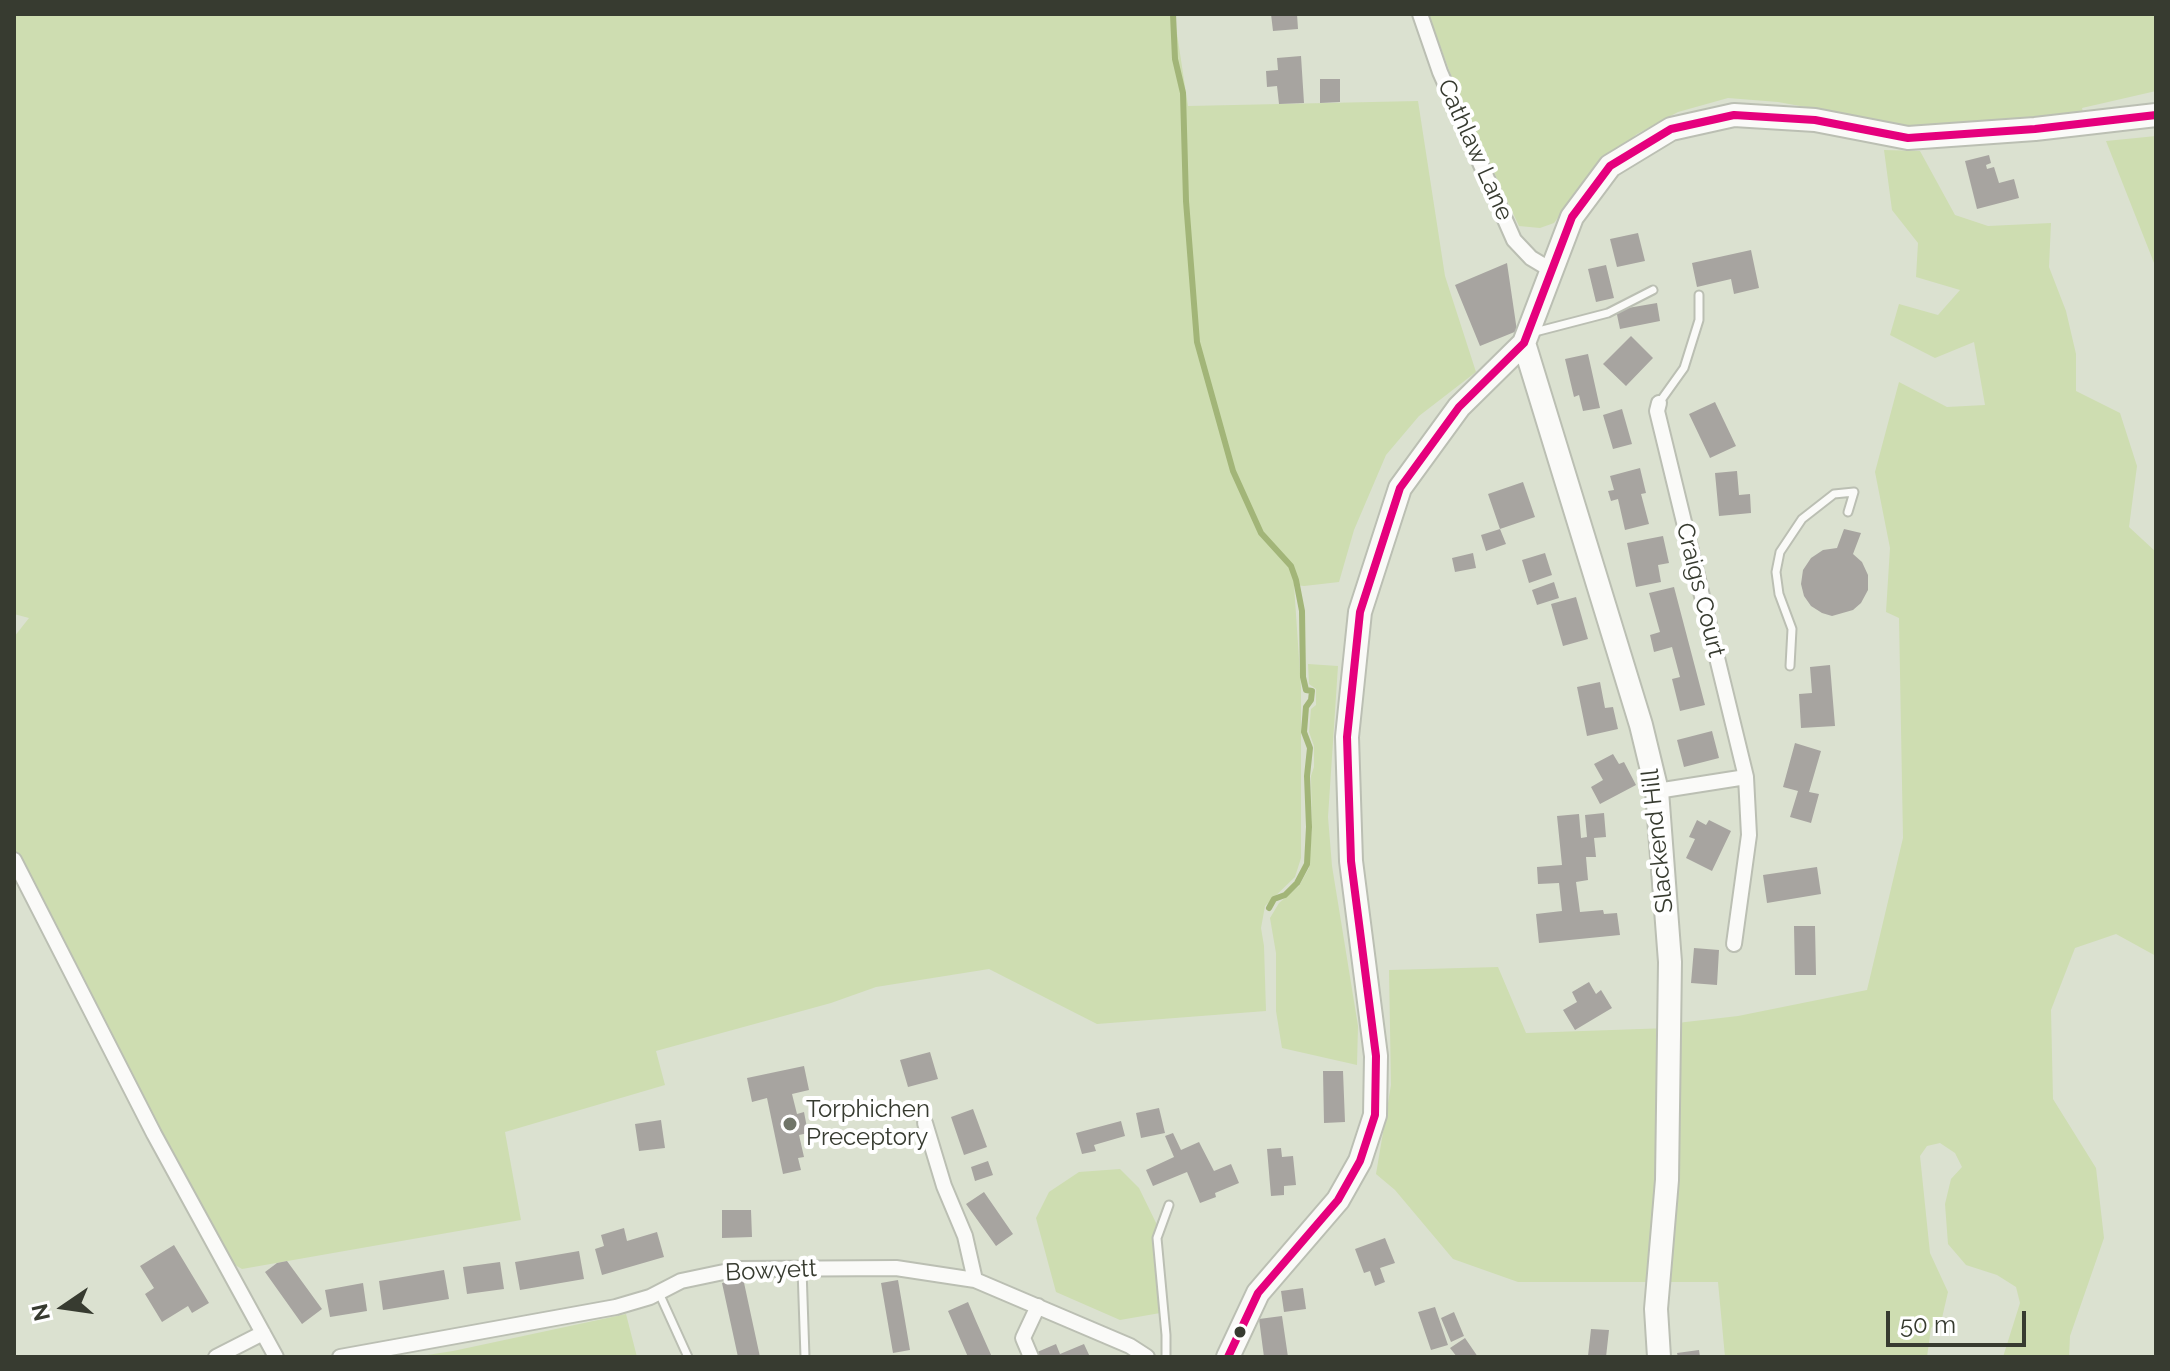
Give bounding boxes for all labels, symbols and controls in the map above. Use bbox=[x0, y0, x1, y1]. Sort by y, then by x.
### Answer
street label: Cathlaw Lane bbox=[1431, 75, 1519, 225]
street label: Craigs Court bbox=[1669, 520, 1731, 660]
street label: Slackend Hill bbox=[1636, 768, 1680, 914]
place label: Torphichen Preceptory bbox=[806, 1096, 930, 1152]
marker: Torphichen Preceptory bbox=[781, 1115, 799, 1133]
street label: Bowyett bbox=[724, 1254, 818, 1288]
north arrow bbox=[24, 1267, 104, 1347]
scale bar bbox=[1890, 1295, 2030, 1345]
text: N bbox=[26, 1301, 55, 1324]
text: 50 m bbox=[1900, 1310, 1956, 1339]
unlabelled marker bbox=[1232, 1324, 1248, 1340]

